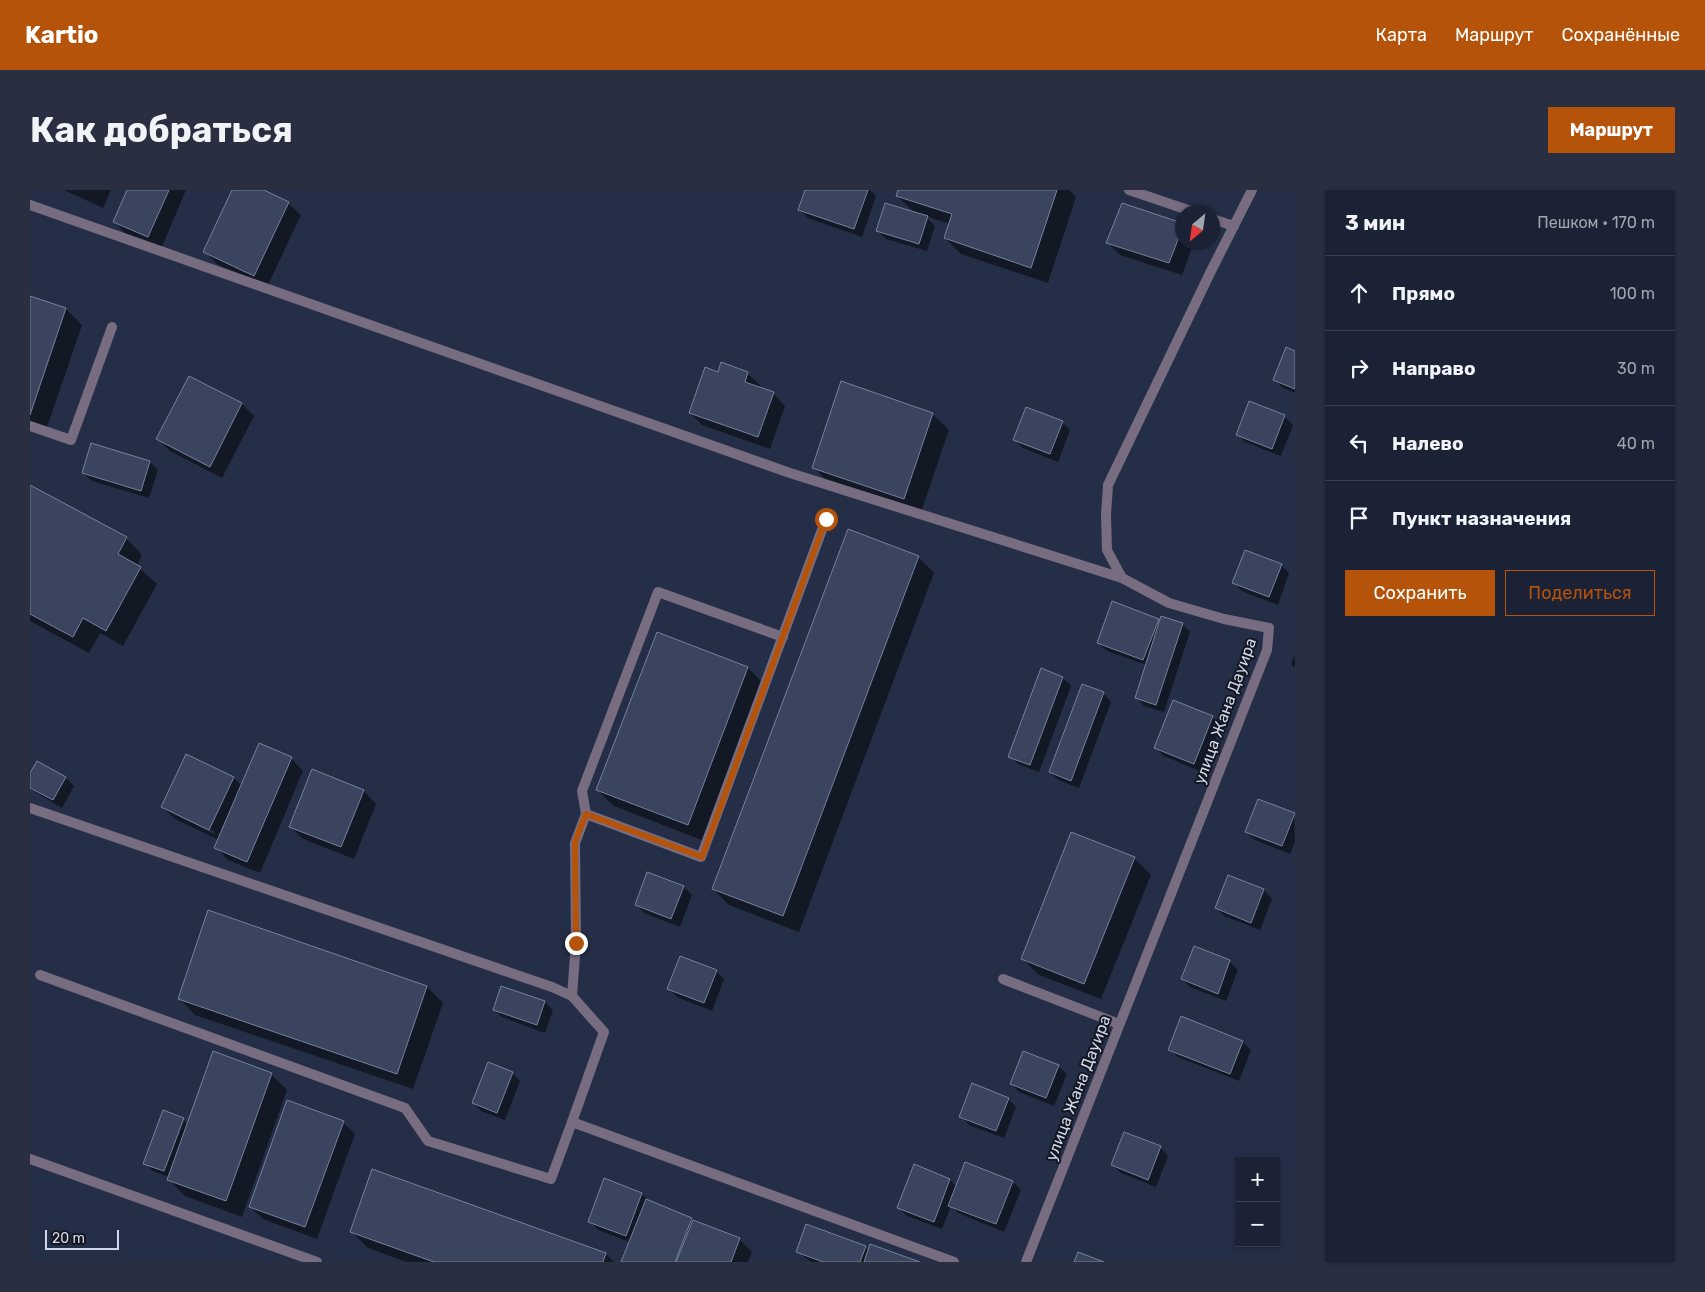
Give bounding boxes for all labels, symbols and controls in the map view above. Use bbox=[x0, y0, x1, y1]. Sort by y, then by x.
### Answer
text: Kartio bbox=[25, 21, 99, 49]
text: Карта bbox=[1376, 24, 1427, 46]
text: Маршрут bbox=[1455, 24, 1534, 46]
text: Сохранённые bbox=[1562, 24, 1680, 46]
button: Маршрут bbox=[1548, 107, 1675, 153]
text: Как добраться bbox=[30, 109, 293, 151]
north arrow bbox=[1175, 205, 1220, 250]
text: 3 мин bbox=[1345, 210, 1405, 235]
text: Пешком · 170 m bbox=[1537, 213, 1655, 232]
icon: ahead bbox=[1345, 279, 1373, 307]
text: Прямо bbox=[1392, 282, 1455, 305]
text: 100 m bbox=[1610, 284, 1655, 303]
icon: right bbox=[1345, 354, 1373, 382]
text: Направо bbox=[1392, 357, 1476, 380]
text: 30 m bbox=[1617, 359, 1655, 378]
icon: left bbox=[1345, 429, 1373, 457]
text: Налево bbox=[1392, 432, 1464, 455]
text: 40 m bbox=[1617, 434, 1655, 453]
icon: arrive bbox=[1345, 504, 1373, 532]
text: Пункт назначения bbox=[1392, 507, 1571, 530]
route start bbox=[815, 508, 838, 531]
button: Сохранить bbox=[1345, 570, 1495, 616]
button: Поделиться bbox=[1505, 570, 1655, 616]
street label: улица Жана Дауира bbox=[1190, 635, 1260, 787]
route end bbox=[565, 932, 588, 955]
street label: улица Жана Дауира bbox=[1042, 1013, 1114, 1163]
map controls bbox=[1235, 1157, 1280, 1247]
button: + bbox=[1235, 1157, 1280, 1202]
button: − bbox=[1235, 1202, 1280, 1247]
scale bar bbox=[45, 1227, 119, 1250]
text: 20 m bbox=[52, 1230, 85, 1247]

